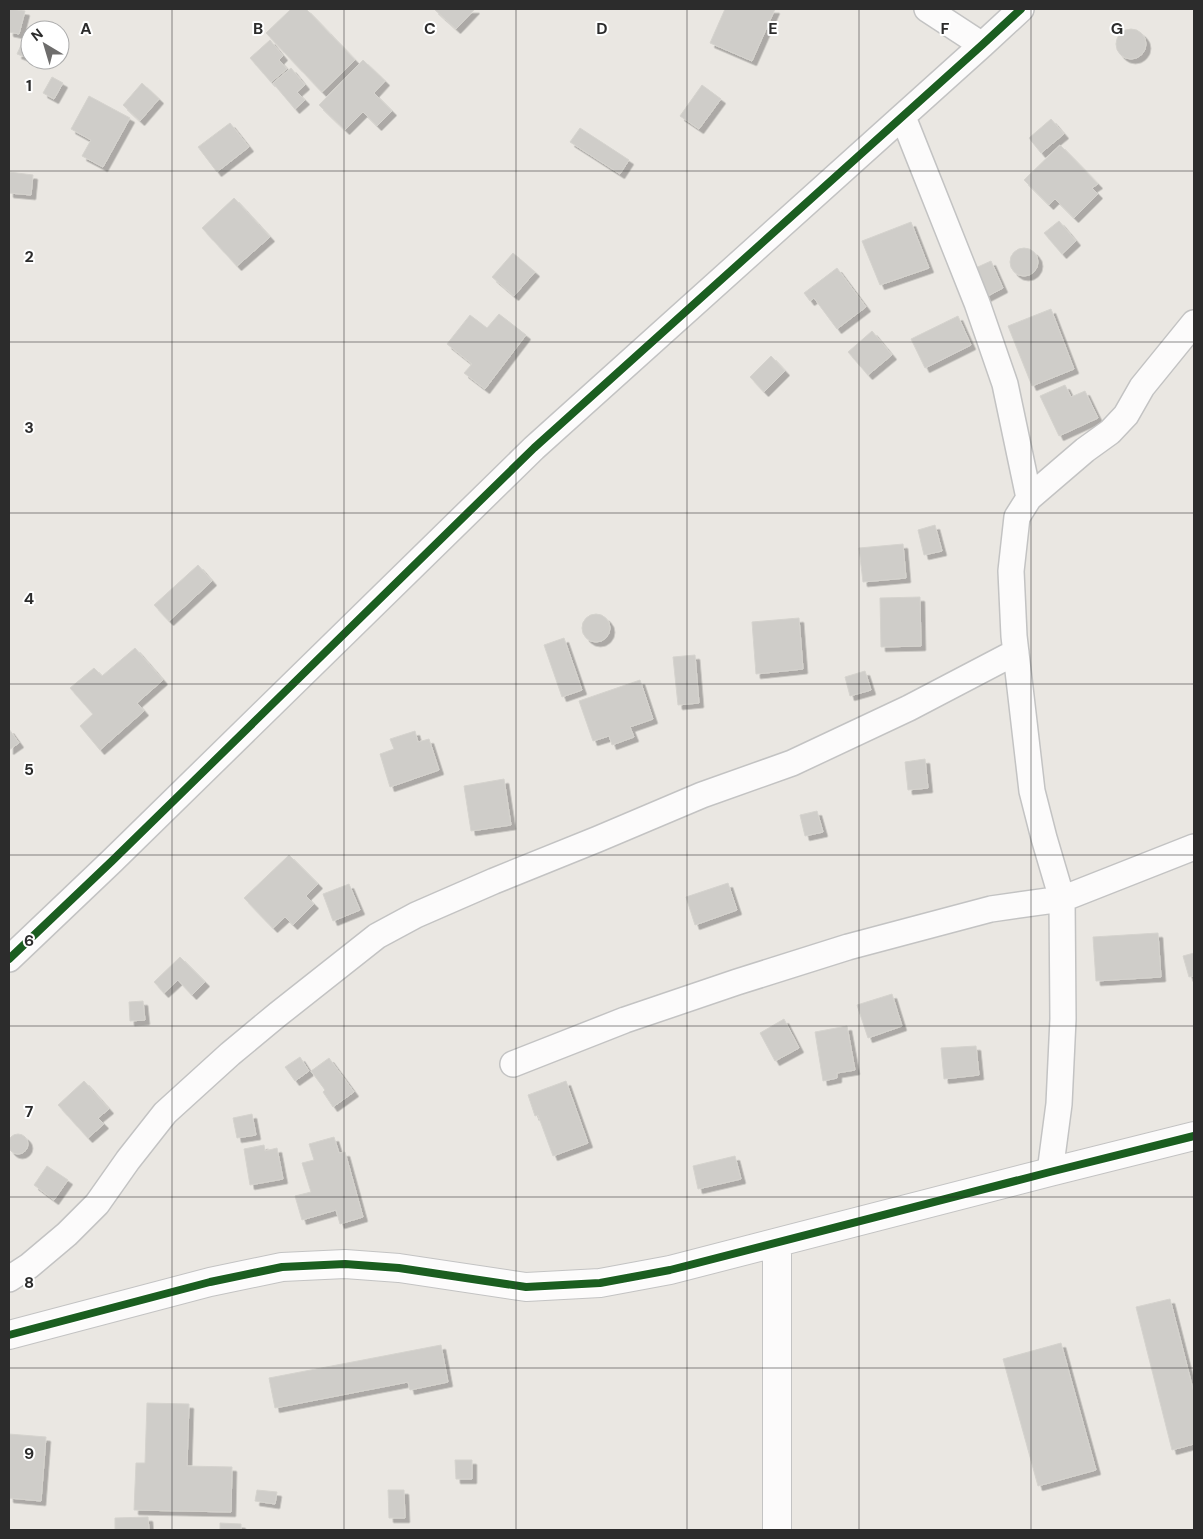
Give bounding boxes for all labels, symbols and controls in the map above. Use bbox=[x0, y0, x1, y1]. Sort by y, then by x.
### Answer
text: A bbox=[80, 18, 92, 39]
text: B bbox=[253, 18, 263, 39]
text: C bbox=[424, 18, 436, 39]
text: D bbox=[596, 18, 608, 39]
text: E bbox=[768, 18, 778, 39]
text: F bbox=[941, 18, 950, 39]
text: G bbox=[1111, 18, 1123, 39]
north arrow bbox=[20, 20, 70, 70]
text: N bbox=[27, 25, 47, 45]
text: 1 bbox=[26, 75, 32, 96]
text: 2 bbox=[24, 246, 34, 267]
text: 3 bbox=[24, 417, 34, 438]
text: 4 bbox=[24, 588, 34, 609]
text: 5 bbox=[24, 759, 34, 780]
text: 6 bbox=[24, 930, 34, 951]
text: 7 bbox=[25, 1101, 34, 1122]
text: 8 bbox=[24, 1272, 34, 1293]
text: 9 bbox=[24, 1443, 34, 1464]

